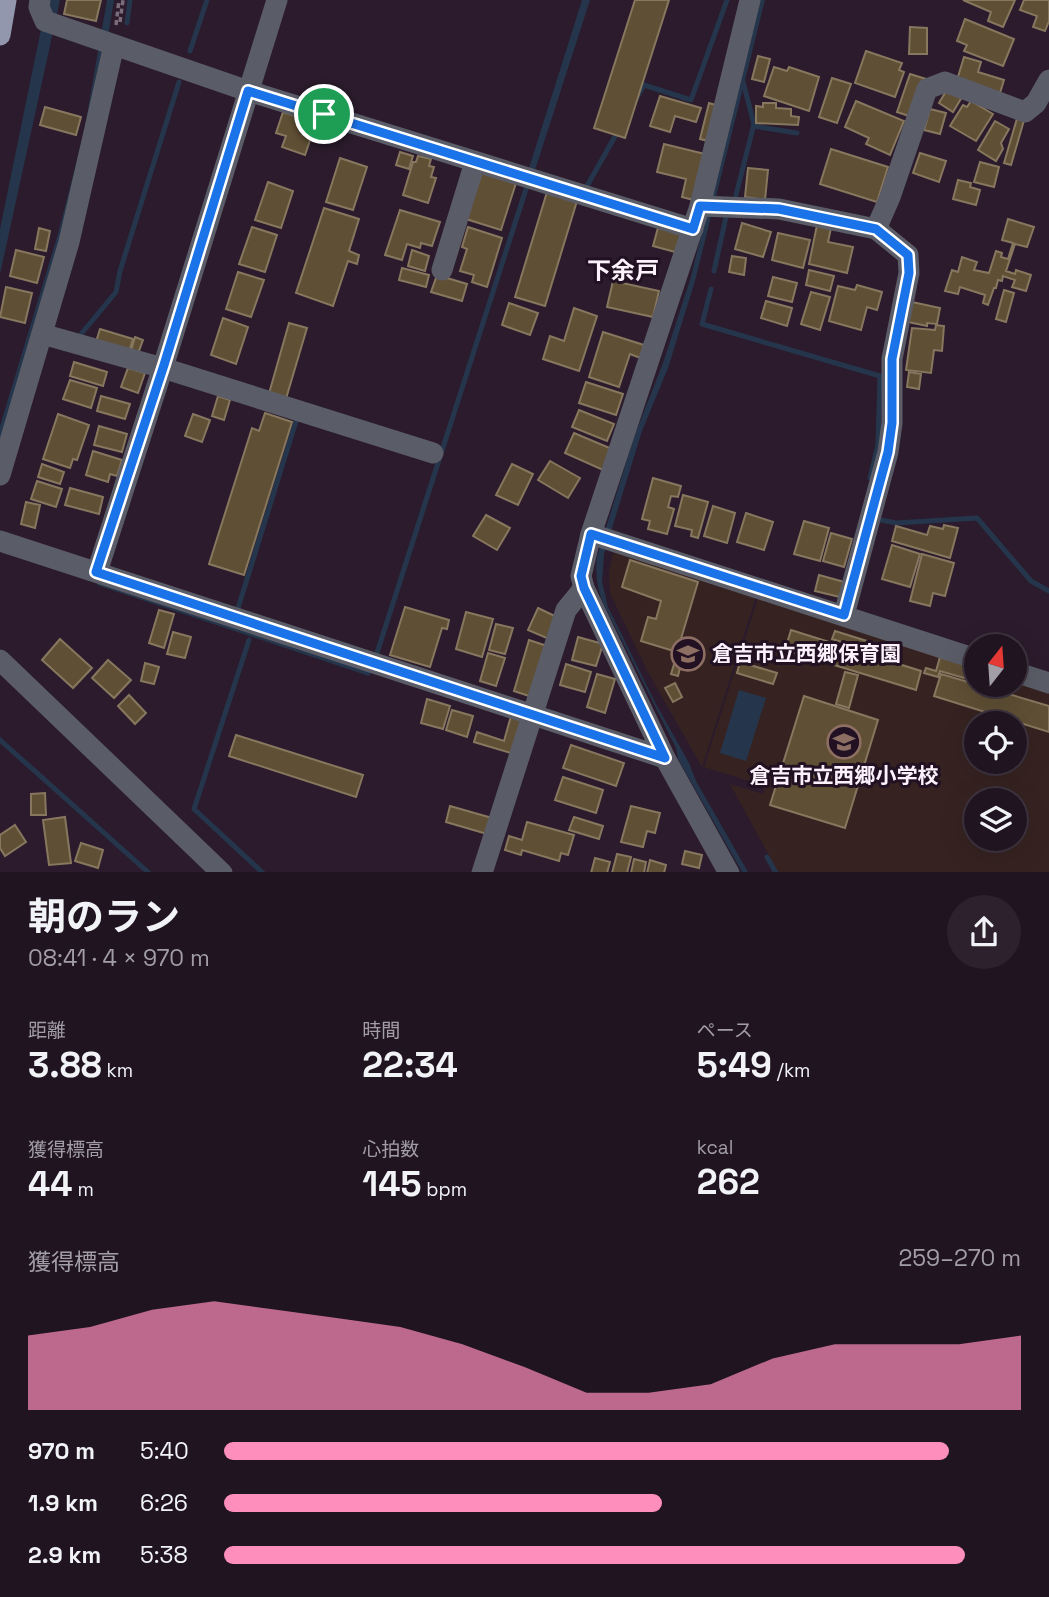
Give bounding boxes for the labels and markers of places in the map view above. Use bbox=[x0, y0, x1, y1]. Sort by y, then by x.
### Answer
pin bbox=[294, 84, 354, 144]
school or university icon: 倉吉市立西郷保育園 bbox=[669, 635, 707, 673]
place label: 倉吉市立西郷保育園 bbox=[712, 640, 901, 667]
school or university icon: 倉吉市立西郷小学校 bbox=[825, 723, 863, 761]
place label: 倉吉市立西郷小学校 bbox=[750, 762, 939, 789]

